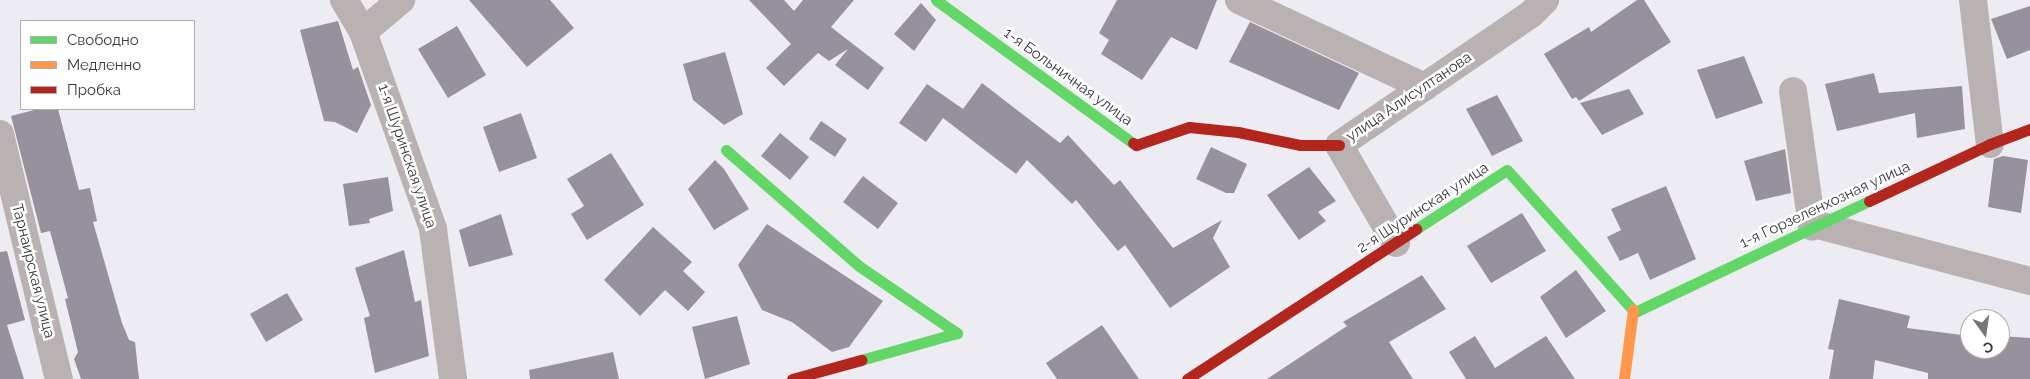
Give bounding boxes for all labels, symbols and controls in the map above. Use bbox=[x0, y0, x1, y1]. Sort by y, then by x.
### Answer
legend bbox=[20, 20, 195, 110]
street label: 1-я Больничная улица bbox=[1000, 24, 1136, 130]
text: Свободно bbox=[67, 31, 139, 49]
street label: улица Алисултанова bbox=[1343, 48, 1475, 146]
text: Медленно bbox=[67, 56, 141, 74]
text: Пробка bbox=[67, 81, 121, 99]
street label: 1-я Шуринская улица bbox=[374, 81, 440, 231]
street label: 1-я Горзеленхозная улица bbox=[1737, 157, 1913, 253]
street label: 2-я Шуринская улица bbox=[1354, 159, 1492, 257]
street label: Тарнаирская улица bbox=[8, 202, 58, 340]
north arrow bbox=[1960, 309, 2010, 359]
text: С bbox=[1982, 339, 1995, 357]

